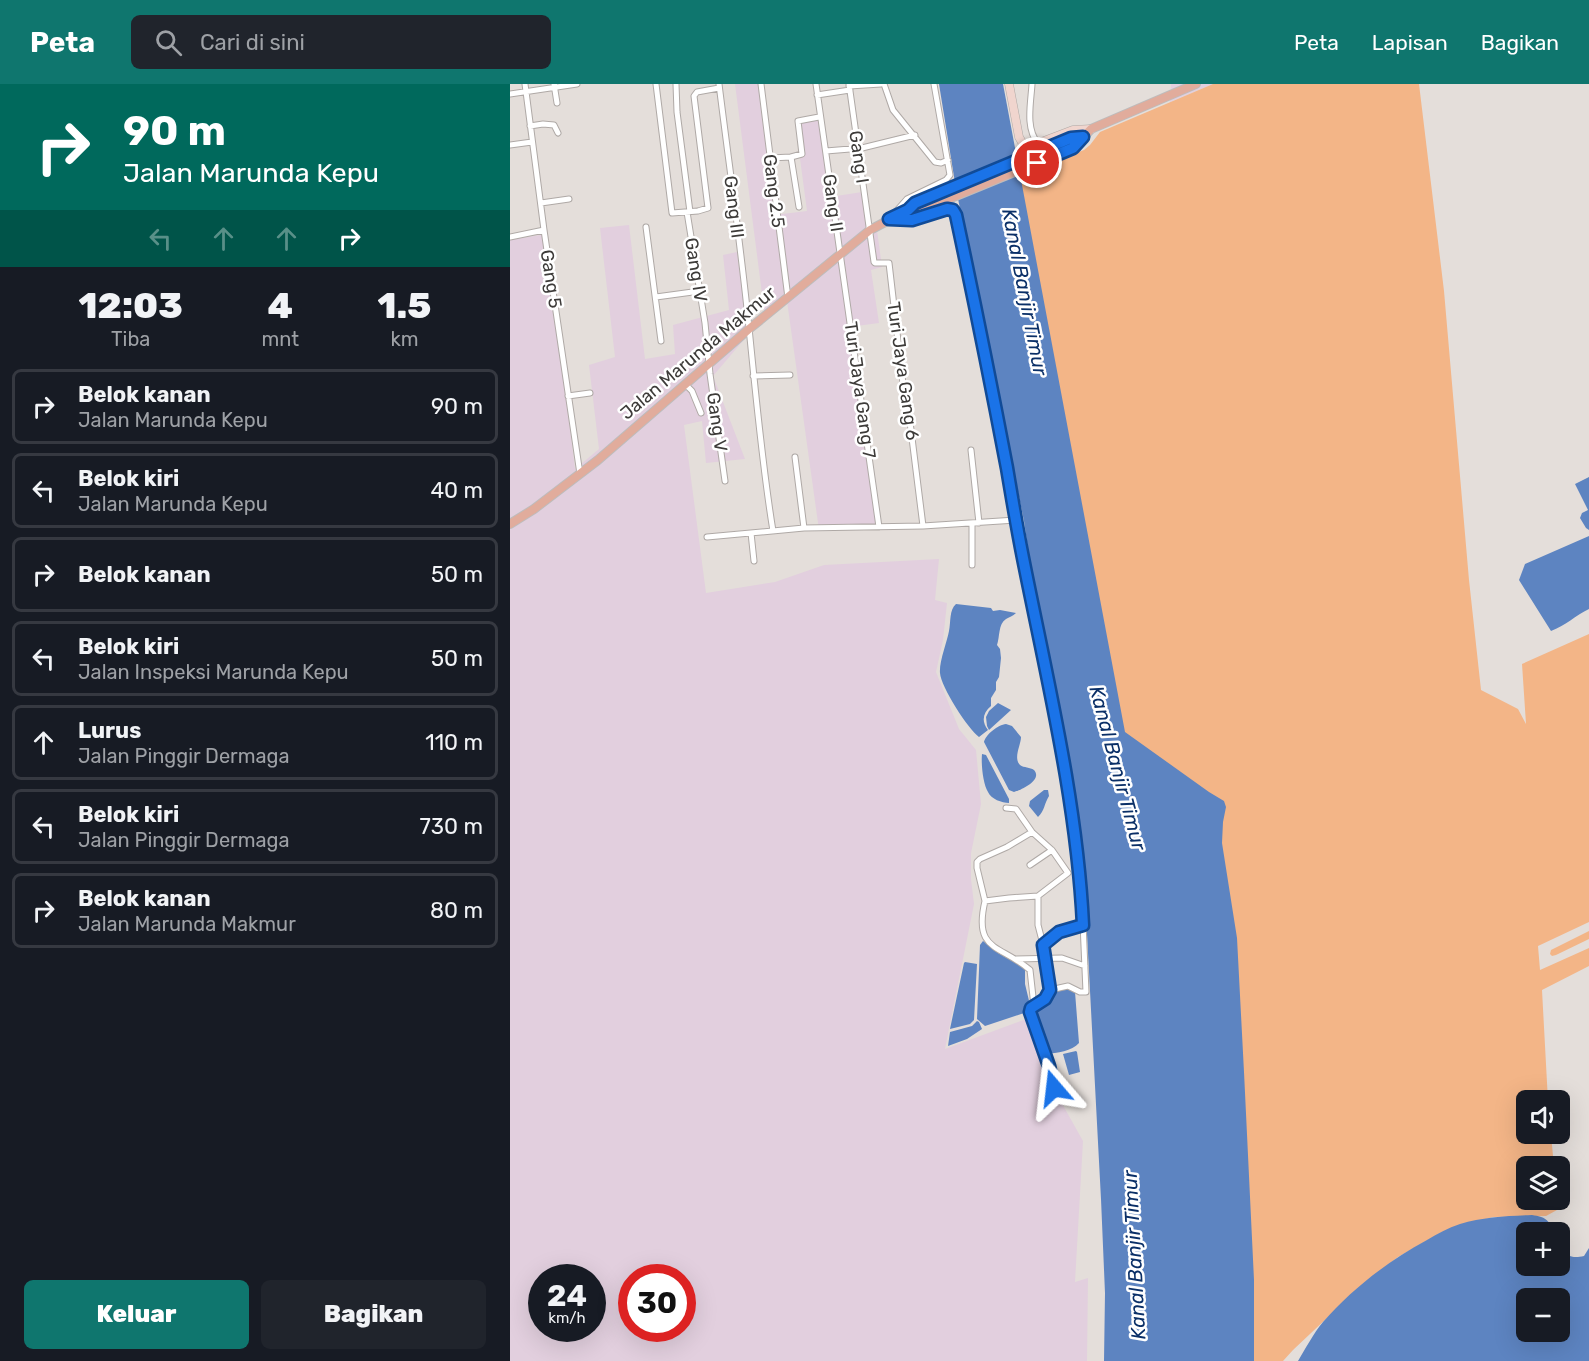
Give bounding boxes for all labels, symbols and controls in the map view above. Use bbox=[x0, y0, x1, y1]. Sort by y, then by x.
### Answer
search box bbox=[131, 15, 551, 69]
text: Peta bbox=[30, 26, 95, 59]
icon: search bbox=[152, 26, 185, 59]
text: Cari di sini bbox=[200, 29, 305, 56]
text: Peta bbox=[1294, 30, 1339, 55]
text: Lapisan bbox=[1372, 30, 1448, 55]
text: Bagikan bbox=[1481, 30, 1559, 55]
text: 90 m bbox=[123, 106, 226, 156]
icon: right bbox=[24, 108, 102, 186]
street label: Gang I bbox=[844, 129, 874, 185]
pin bbox=[1011, 137, 1062, 188]
icon: arrive bbox=[1020, 146, 1053, 179]
street label: Gang 2.5 bbox=[759, 153, 789, 229]
text: Jalan Marunda Kepu bbox=[123, 157, 379, 189]
street label: Gang II bbox=[818, 173, 848, 233]
street label: Gang III bbox=[719, 174, 749, 240]
water label: Kanal Banjir Timur bbox=[997, 206, 1053, 379]
icon: left bbox=[144, 222, 177, 255]
icon: ahead bbox=[207, 222, 240, 255]
icon: ahead bbox=[270, 222, 303, 255]
icon: right bbox=[333, 222, 366, 255]
street label: Gang IV bbox=[680, 236, 712, 304]
street label: Gang 5 bbox=[536, 248, 566, 310]
street label: Jalan Marunda Makmur bbox=[616, 281, 780, 424]
text: 12:03 bbox=[79, 284, 183, 327]
text: 4 bbox=[267, 284, 293, 327]
text: 1.5 bbox=[378, 284, 431, 327]
street label: Turi Jaya Gang 6 bbox=[882, 300, 924, 442]
street label: Turi Jaya Gang 7 bbox=[840, 320, 880, 460]
text: Tiba bbox=[111, 327, 150, 351]
text: mnt bbox=[261, 327, 299, 351]
text: km bbox=[390, 327, 419, 351]
text: Belok kanan bbox=[78, 381, 211, 408]
icon: right bbox=[27, 390, 60, 423]
street label: Gang V bbox=[702, 391, 732, 453]
text: 90 m bbox=[431, 393, 483, 420]
text: Jalan Marunda Kepu bbox=[78, 408, 268, 432]
text: Belok kiri bbox=[78, 465, 179, 492]
icon: left bbox=[27, 474, 60, 507]
text: 40 m bbox=[430, 477, 483, 504]
text: Jalan Marunda Kepu bbox=[78, 492, 268, 516]
icon: right bbox=[27, 558, 60, 591]
text: Belok kanan bbox=[78, 561, 211, 588]
text: 50 m bbox=[431, 561, 483, 588]
text: Belok kiri bbox=[78, 633, 179, 660]
icon: left bbox=[27, 642, 60, 675]
text: 50 m bbox=[431, 645, 483, 672]
text: Jalan Inspeksi Marunda Kepu bbox=[78, 660, 349, 684]
water label: Kanal Banjir Timur bbox=[1084, 683, 1152, 854]
text: Lurus bbox=[78, 717, 141, 744]
icon: ahead bbox=[27, 726, 60, 759]
text: 110 m bbox=[425, 729, 483, 756]
text: Jalan Pinggir Dermaga bbox=[78, 744, 290, 768]
text: Belok kiri bbox=[78, 801, 179, 828]
icon: left bbox=[27, 810, 60, 843]
text: 730 m bbox=[420, 813, 483, 840]
text: Jalan Pinggir Dermaga bbox=[78, 828, 290, 852]
text: Belok kanan bbox=[78, 885, 211, 912]
icon: right bbox=[27, 894, 60, 927]
text: 80 m bbox=[430, 897, 483, 924]
text: Jalan Marunda Makmur bbox=[78, 912, 296, 936]
position arrow bbox=[1022, 1056, 1086, 1120]
map controls bbox=[1516, 1090, 1570, 1342]
button: sound bbox=[1516, 1090, 1570, 1144]
button: layers bbox=[1516, 1156, 1570, 1210]
water label: Kanal Banjir Timur bbox=[1118, 1168, 1150, 1340]
button: + bbox=[1516, 1222, 1570, 1276]
speed limit sign: 30 bbox=[618, 1264, 696, 1342]
text: 24 bbox=[547, 1278, 587, 1314]
button: Keluar bbox=[24, 1280, 249, 1349]
button: Bagikan bbox=[261, 1280, 486, 1349]
button: − bbox=[1516, 1288, 1570, 1342]
text: km/h bbox=[548, 1309, 586, 1327]

